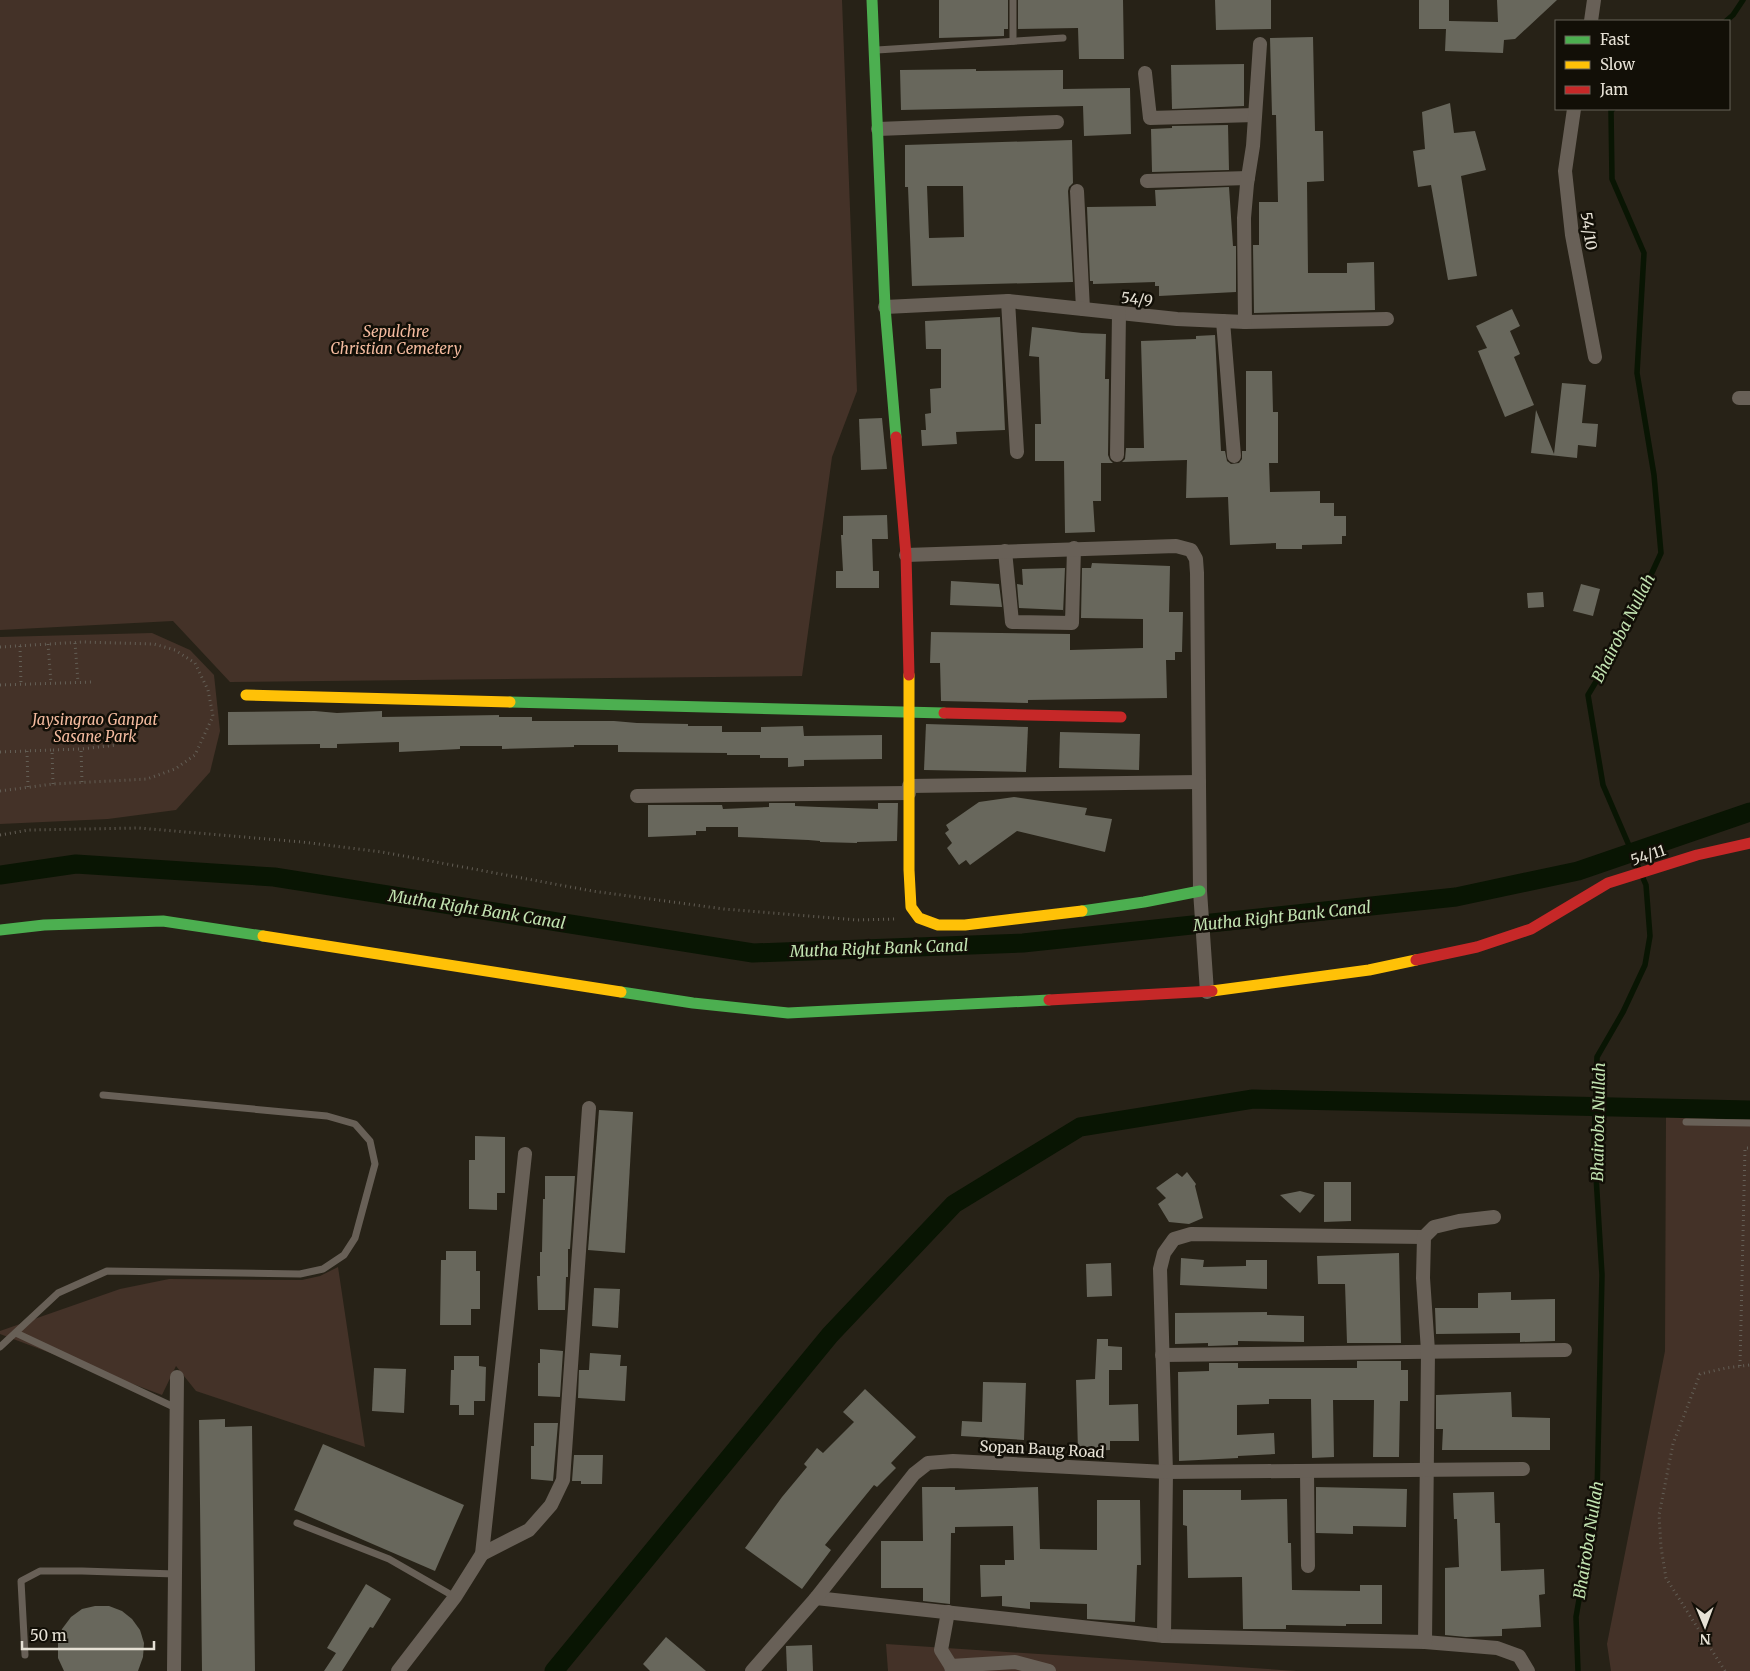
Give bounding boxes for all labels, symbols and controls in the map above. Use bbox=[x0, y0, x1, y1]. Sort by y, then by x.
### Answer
legend bbox=[1555, 20, 1730, 110]
text: Fast bbox=[1600, 30, 1630, 49]
text: Slow bbox=[1600, 55, 1635, 74]
text: Jam bbox=[1599, 80, 1628, 99]
street label: 54/10 bbox=[1577, 211, 1601, 251]
street label: 54/9 bbox=[1120, 288, 1154, 310]
park label: Sepulchre Christian Cemetery bbox=[330, 322, 462, 358]
water label: Bhairoba Nullah bbox=[1587, 570, 1659, 686]
park label: Jaysingrao Ganpat Sasane Park bbox=[30, 710, 158, 746]
street label: 54/11 bbox=[1628, 840, 1668, 870]
water label: Mutha Right Bank Canal bbox=[386, 885, 567, 933]
water label: Mutha Right Bank Canal bbox=[1191, 897, 1372, 935]
water label: Mutha Right Bank Canal bbox=[788, 935, 969, 961]
water label: Bhairoba Nullah bbox=[1587, 1062, 1609, 1182]
street label: Sopan Baug Road bbox=[979, 1436, 1105, 1462]
water label: Bhairoba Nullah bbox=[1569, 1480, 1607, 1600]
north arrow bbox=[1680, 1601, 1730, 1651]
scale bar bbox=[22, 1618, 155, 1650]
text: 50 m bbox=[30, 1626, 67, 1645]
text: N bbox=[1700, 1630, 1711, 1648]

